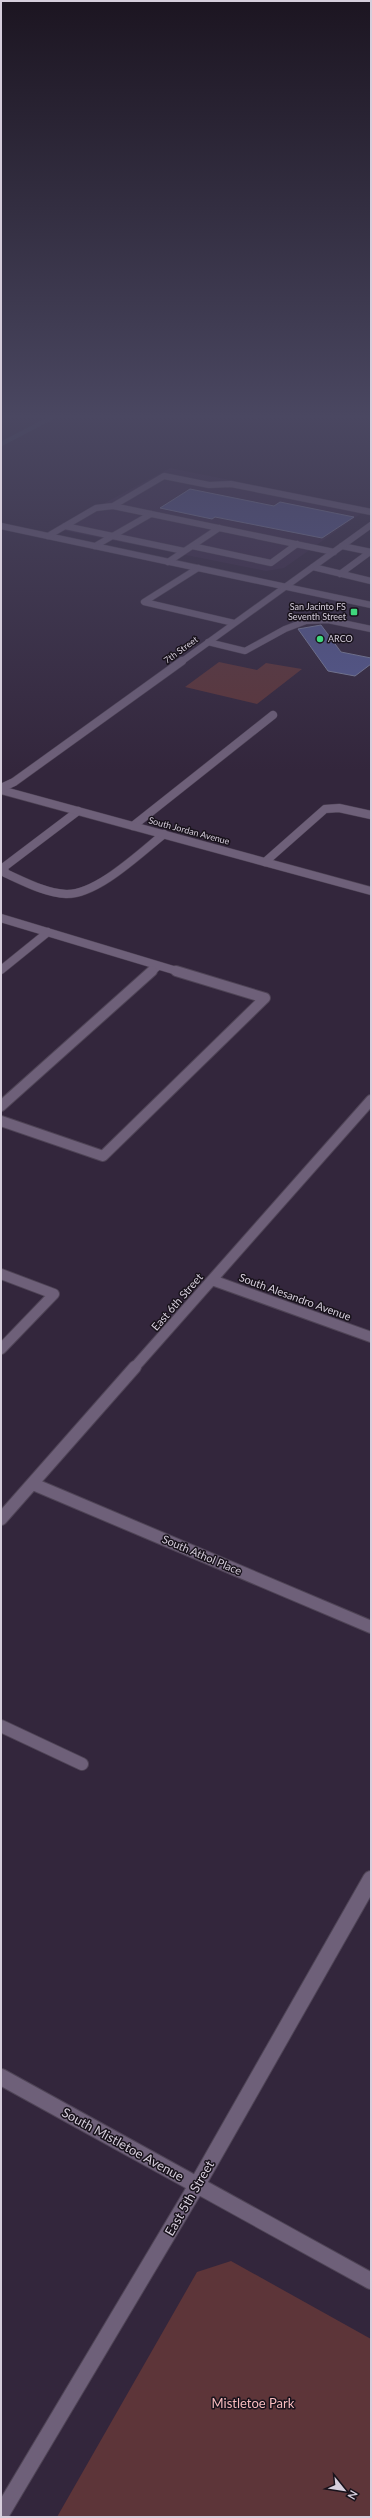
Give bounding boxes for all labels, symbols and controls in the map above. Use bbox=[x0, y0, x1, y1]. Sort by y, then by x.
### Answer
place label: San Jacinto FS Seventh Street bbox=[288, 601, 347, 622]
marker: San Jacinto FS Seventh Street bbox=[349, 607, 359, 617]
street label: 7th Street bbox=[162, 633, 201, 666]
place label: ARCO bbox=[328, 633, 353, 644]
marker: ARCO bbox=[315, 634, 325, 644]
street label: South Jordan Avenue bbox=[147, 814, 231, 847]
street label: East 6th Street bbox=[148, 1270, 205, 1333]
street label: South Alesandro Avenue bbox=[237, 1270, 353, 1323]
street label: South Athol Place bbox=[160, 1532, 244, 1577]
street label: South Mistletoe Avenue bbox=[59, 2104, 187, 2184]
street label: East 5th Street bbox=[161, 2157, 217, 2239]
park label: Mistletoe Park bbox=[212, 2395, 295, 2411]
north arrow bbox=[324, 2470, 364, 2510]
text: N bbox=[345, 2488, 361, 2502]

